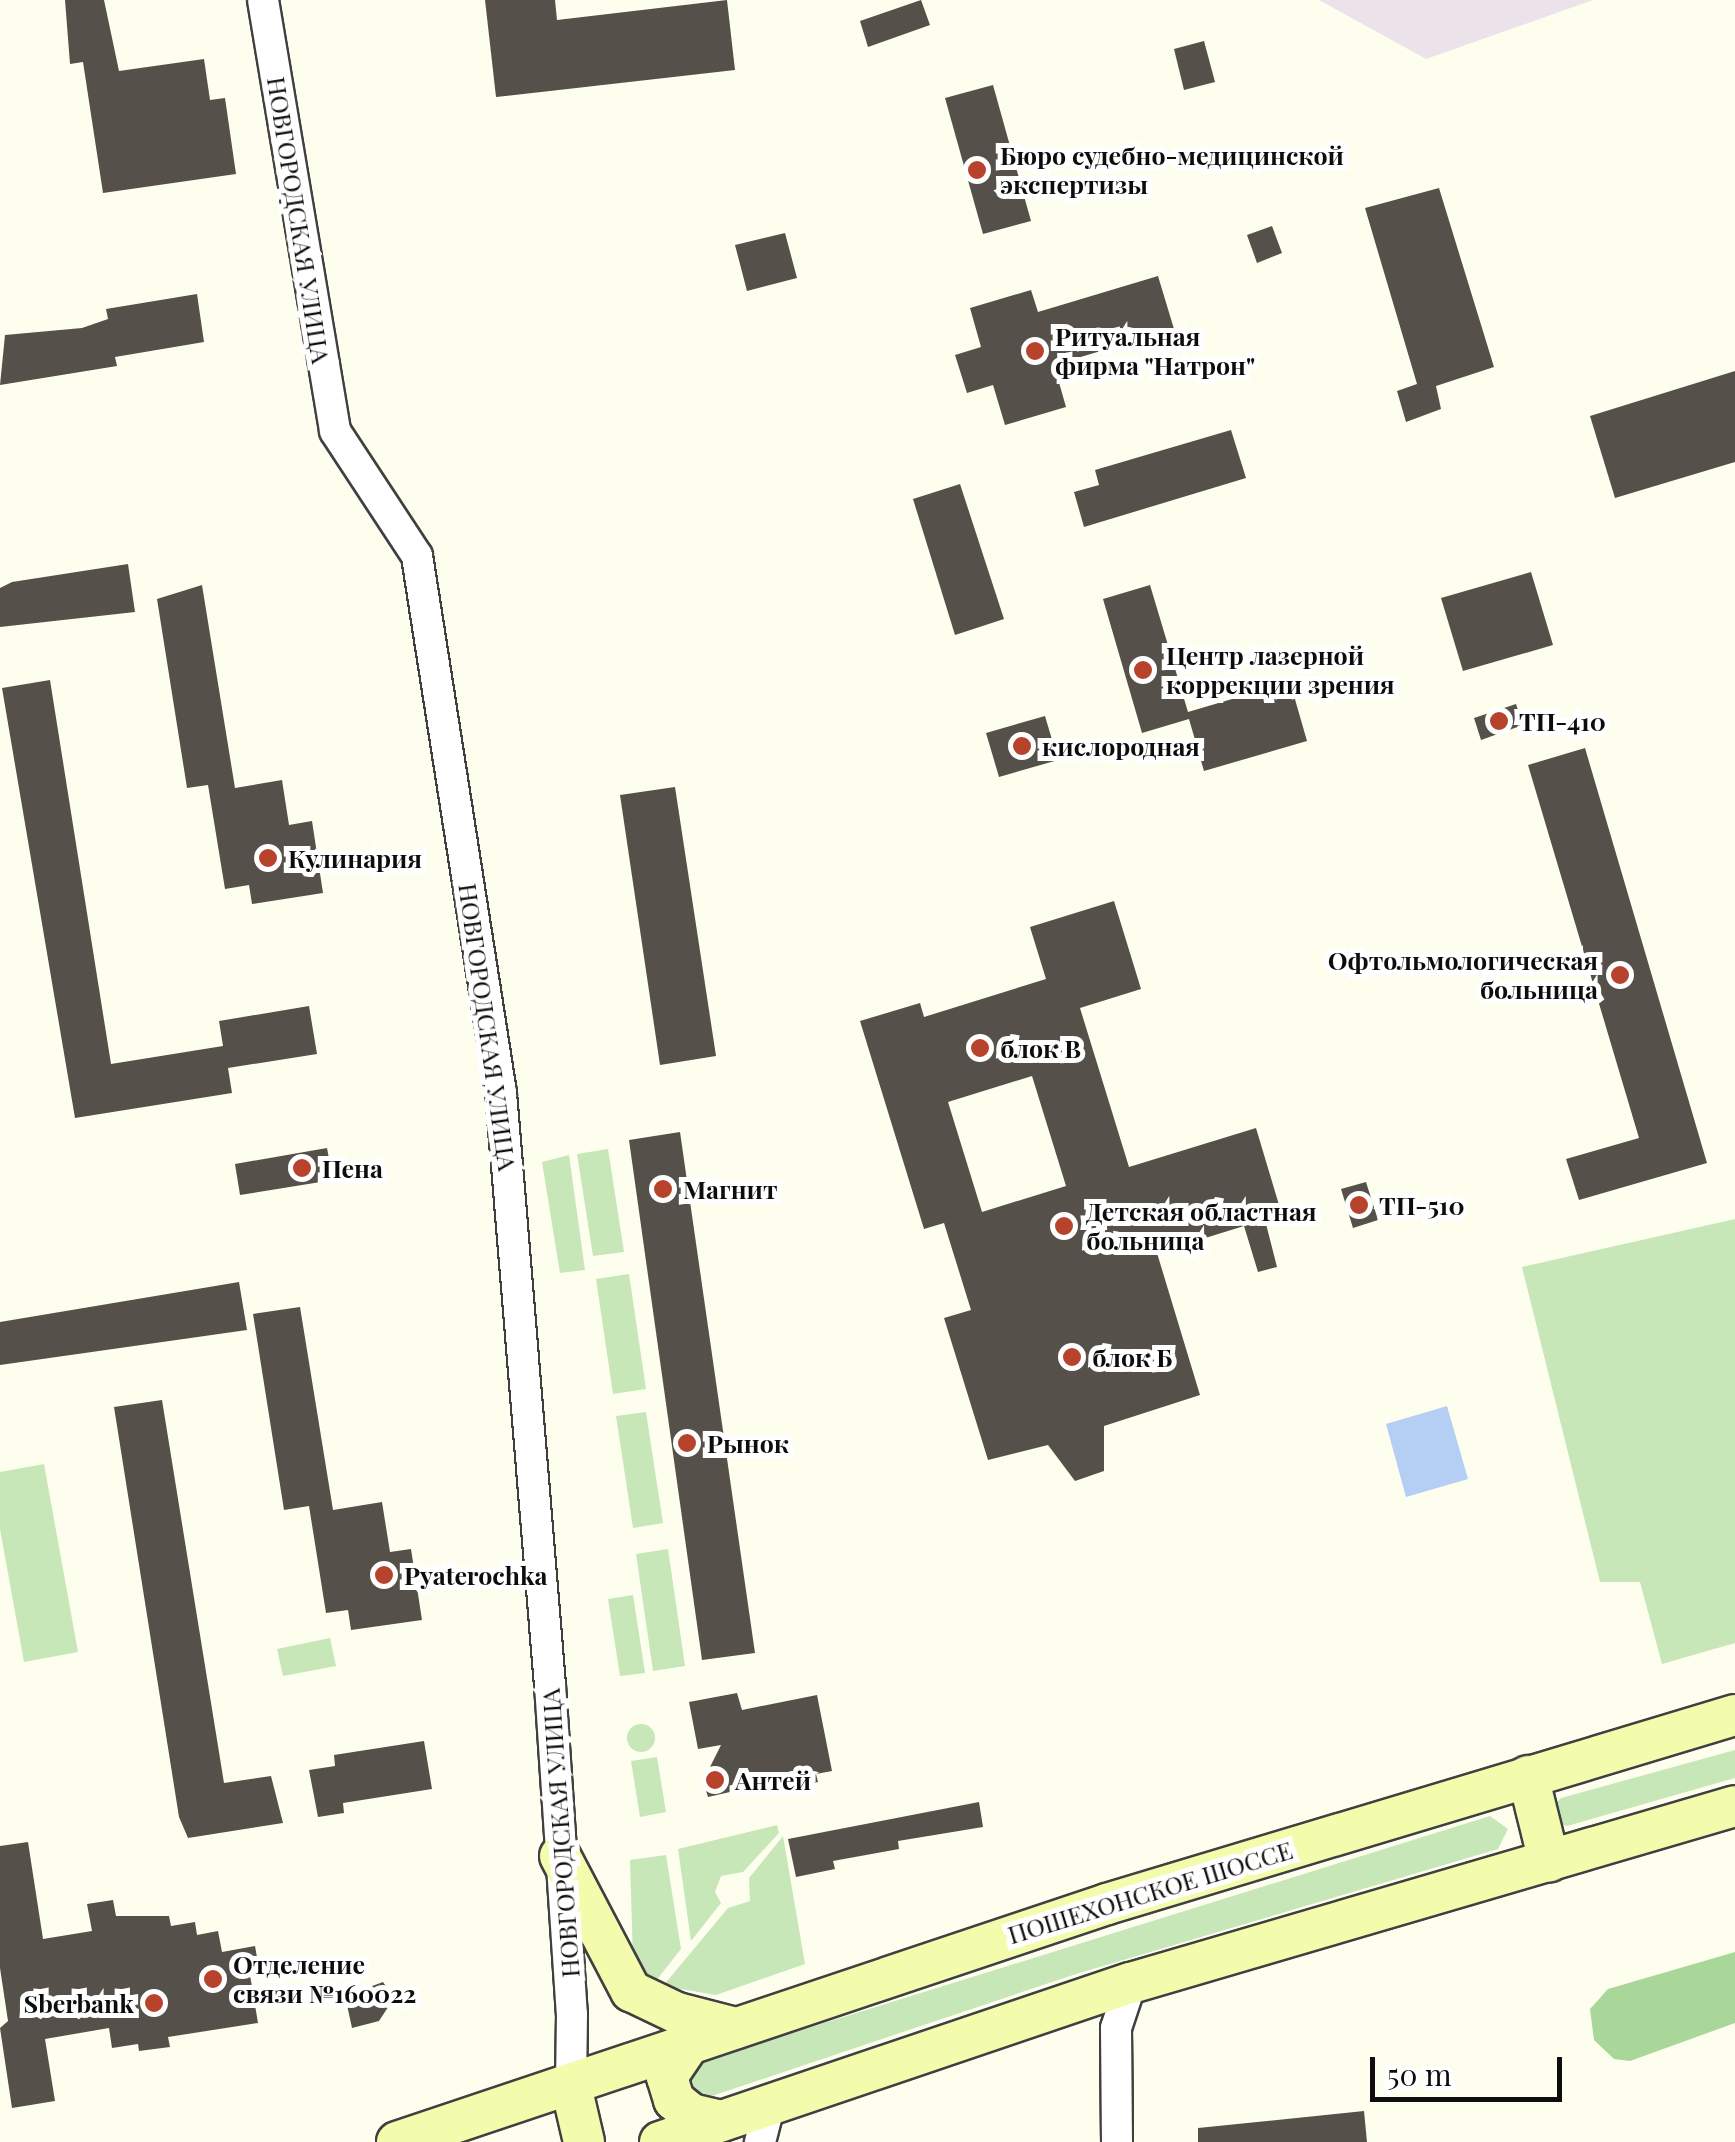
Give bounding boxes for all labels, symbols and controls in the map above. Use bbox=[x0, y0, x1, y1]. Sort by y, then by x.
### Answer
street label: НОВГОРОДСКАЯ УЛИЦА bbox=[261, 74, 337, 366]
place label: Бюро судебно-медицинской экспертизы bbox=[1000, 141, 1344, 200]
marker: Бюро судебно-медицинской экспертизы bbox=[964, 157, 990, 183]
place label: Ритуальная фирма "Натрон" bbox=[1055, 322, 1256, 381]
marker: Ритуальная фирма "Натрон" bbox=[1024, 340, 1046, 362]
place label: Центр лазерной коррекции зрения bbox=[1166, 641, 1395, 700]
marker: Центр лазерной коррекции зрения bbox=[1130, 657, 1156, 683]
place label: ТП-410 bbox=[1519, 706, 1606, 736]
marker: ТП-410 bbox=[1488, 710, 1510, 732]
place label: кислородная bbox=[1042, 731, 1200, 761]
marker: кислородная bbox=[1011, 735, 1033, 757]
place label: Кулинария bbox=[288, 843, 422, 873]
marker: Кулинария bbox=[257, 847, 279, 869]
street label: НОВГОРОДСКАЯ УЛИЦА bbox=[453, 881, 523, 1173]
place label: Офтольмологическая больница bbox=[1328, 946, 1598, 1005]
marker: Офтольмологическая больница bbox=[1607, 962, 1633, 988]
place label: блок В bbox=[1000, 1033, 1081, 1063]
marker: блок В bbox=[969, 1037, 991, 1059]
place label: Пена bbox=[322, 1153, 383, 1183]
marker: Пена bbox=[291, 1157, 313, 1179]
place label: Магнит bbox=[683, 1174, 778, 1204]
marker: Магнит bbox=[652, 1178, 674, 1200]
place label: ТП-510 bbox=[1379, 1190, 1465, 1220]
marker: ТП-510 bbox=[1348, 1194, 1370, 1216]
place label: Детская областная больница bbox=[1086, 1197, 1316, 1256]
marker: Детская областная больница bbox=[1051, 1213, 1077, 1239]
place label: блок Б bbox=[1092, 1342, 1172, 1372]
marker: блок Б bbox=[1061, 1346, 1083, 1368]
place label: Рынок bbox=[707, 1428, 789, 1458]
marker: Рынок bbox=[676, 1432, 698, 1454]
place label: Pyaterochka bbox=[404, 1560, 547, 1590]
marker: Pyaterochka bbox=[373, 1564, 395, 1586]
street label: НОВГОРОДСКАЯ УЛИЦА bbox=[535, 1687, 585, 1979]
place label: Антей bbox=[735, 1765, 811, 1795]
marker: Антей bbox=[704, 1769, 726, 1791]
street label: ПОШЕХОНСКОЕ ШОССЕ bbox=[1004, 1834, 1296, 1950]
place label: Отделение связи №160022 bbox=[233, 1950, 416, 2009]
marker: Отделение связи №160022 bbox=[202, 1968, 224, 1990]
place label: Sberbank bbox=[24, 1988, 134, 2018]
marker: Sberbank bbox=[143, 1992, 165, 2014]
scale bar bbox=[1375, 2037, 1568, 2099]
text: 50 m bbox=[1387, 2054, 1452, 2094]

